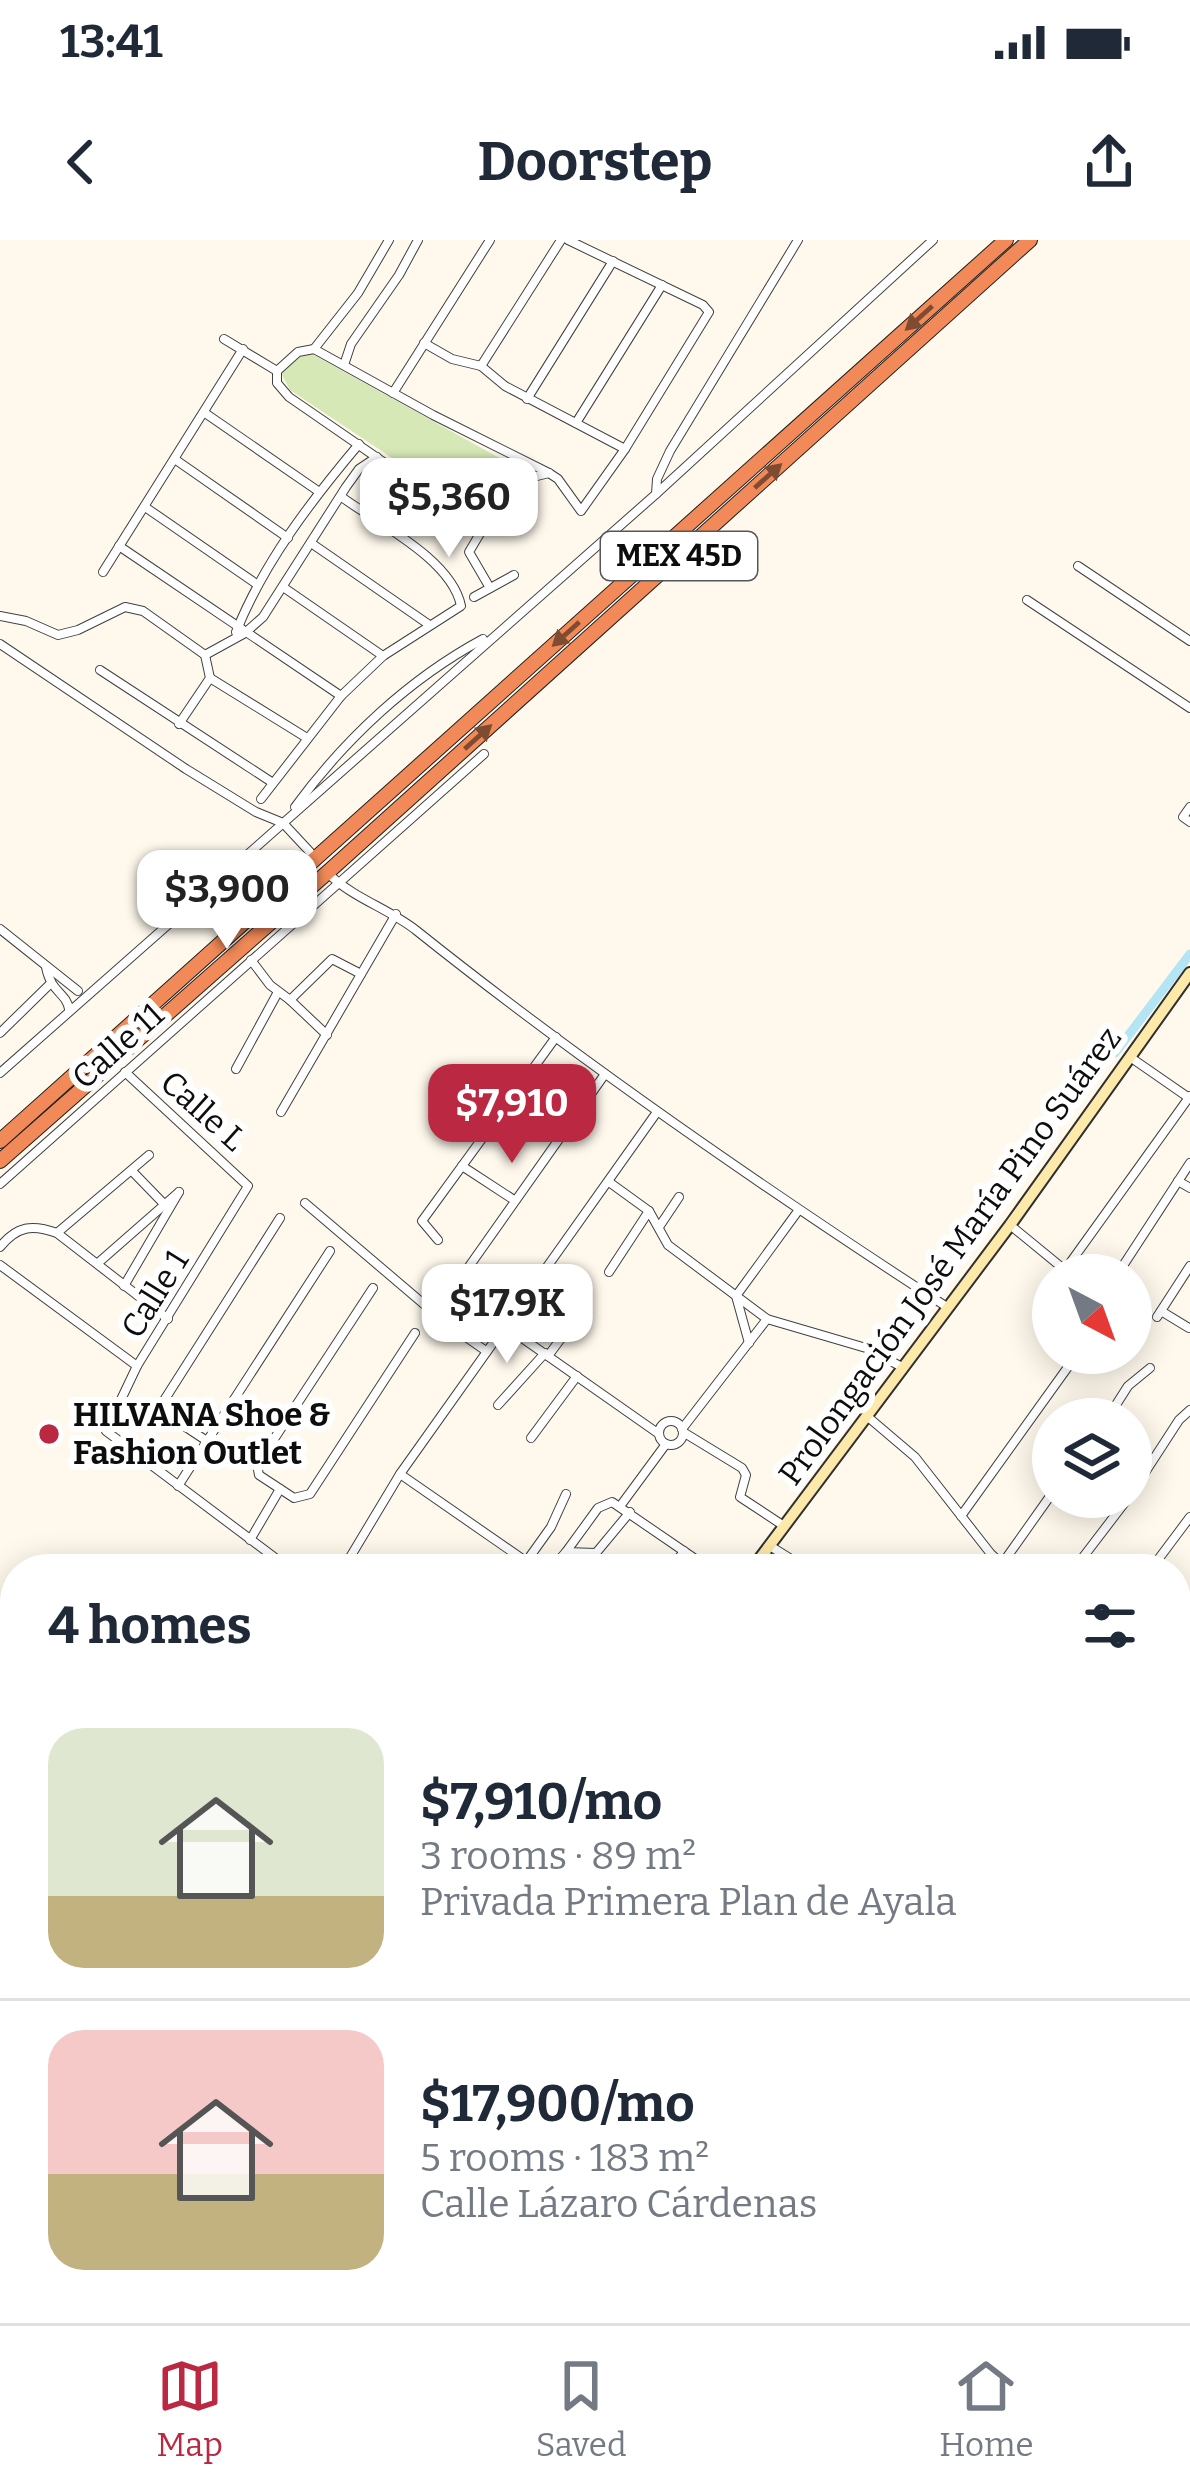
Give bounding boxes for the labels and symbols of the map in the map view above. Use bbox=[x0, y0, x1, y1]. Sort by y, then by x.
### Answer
one-way arrow bbox=[904, 304, 933, 331]
pin: $5,360 bbox=[351, 458, 547, 560]
one-way arrow bbox=[753, 463, 782, 490]
road number: MEX 45D bbox=[601, 532, 757, 580]
one-way arrow bbox=[551, 620, 580, 647]
one-way arrow bbox=[463, 724, 492, 751]
pin: $3,900 bbox=[129, 850, 325, 952]
street label: Calle 11 bbox=[64, 995, 172, 1097]
street label: Prolongación José María Pino Suárez bbox=[770, 1019, 1130, 1493]
street label: Calle L bbox=[152, 1062, 254, 1160]
pin: $7,910 bbox=[414, 1064, 610, 1166]
street label: Calle 1 bbox=[113, 1243, 197, 1345]
north arrow bbox=[1032, 1254, 1152, 1374]
pin: $17.9K bbox=[409, 1264, 605, 1366]
place label: HILVANA Shoe & Fashion Outlet bbox=[73, 1395, 331, 1473]
marker: HILVANA Shoe & Fashion Outlet bbox=[36, 1421, 62, 1447]

